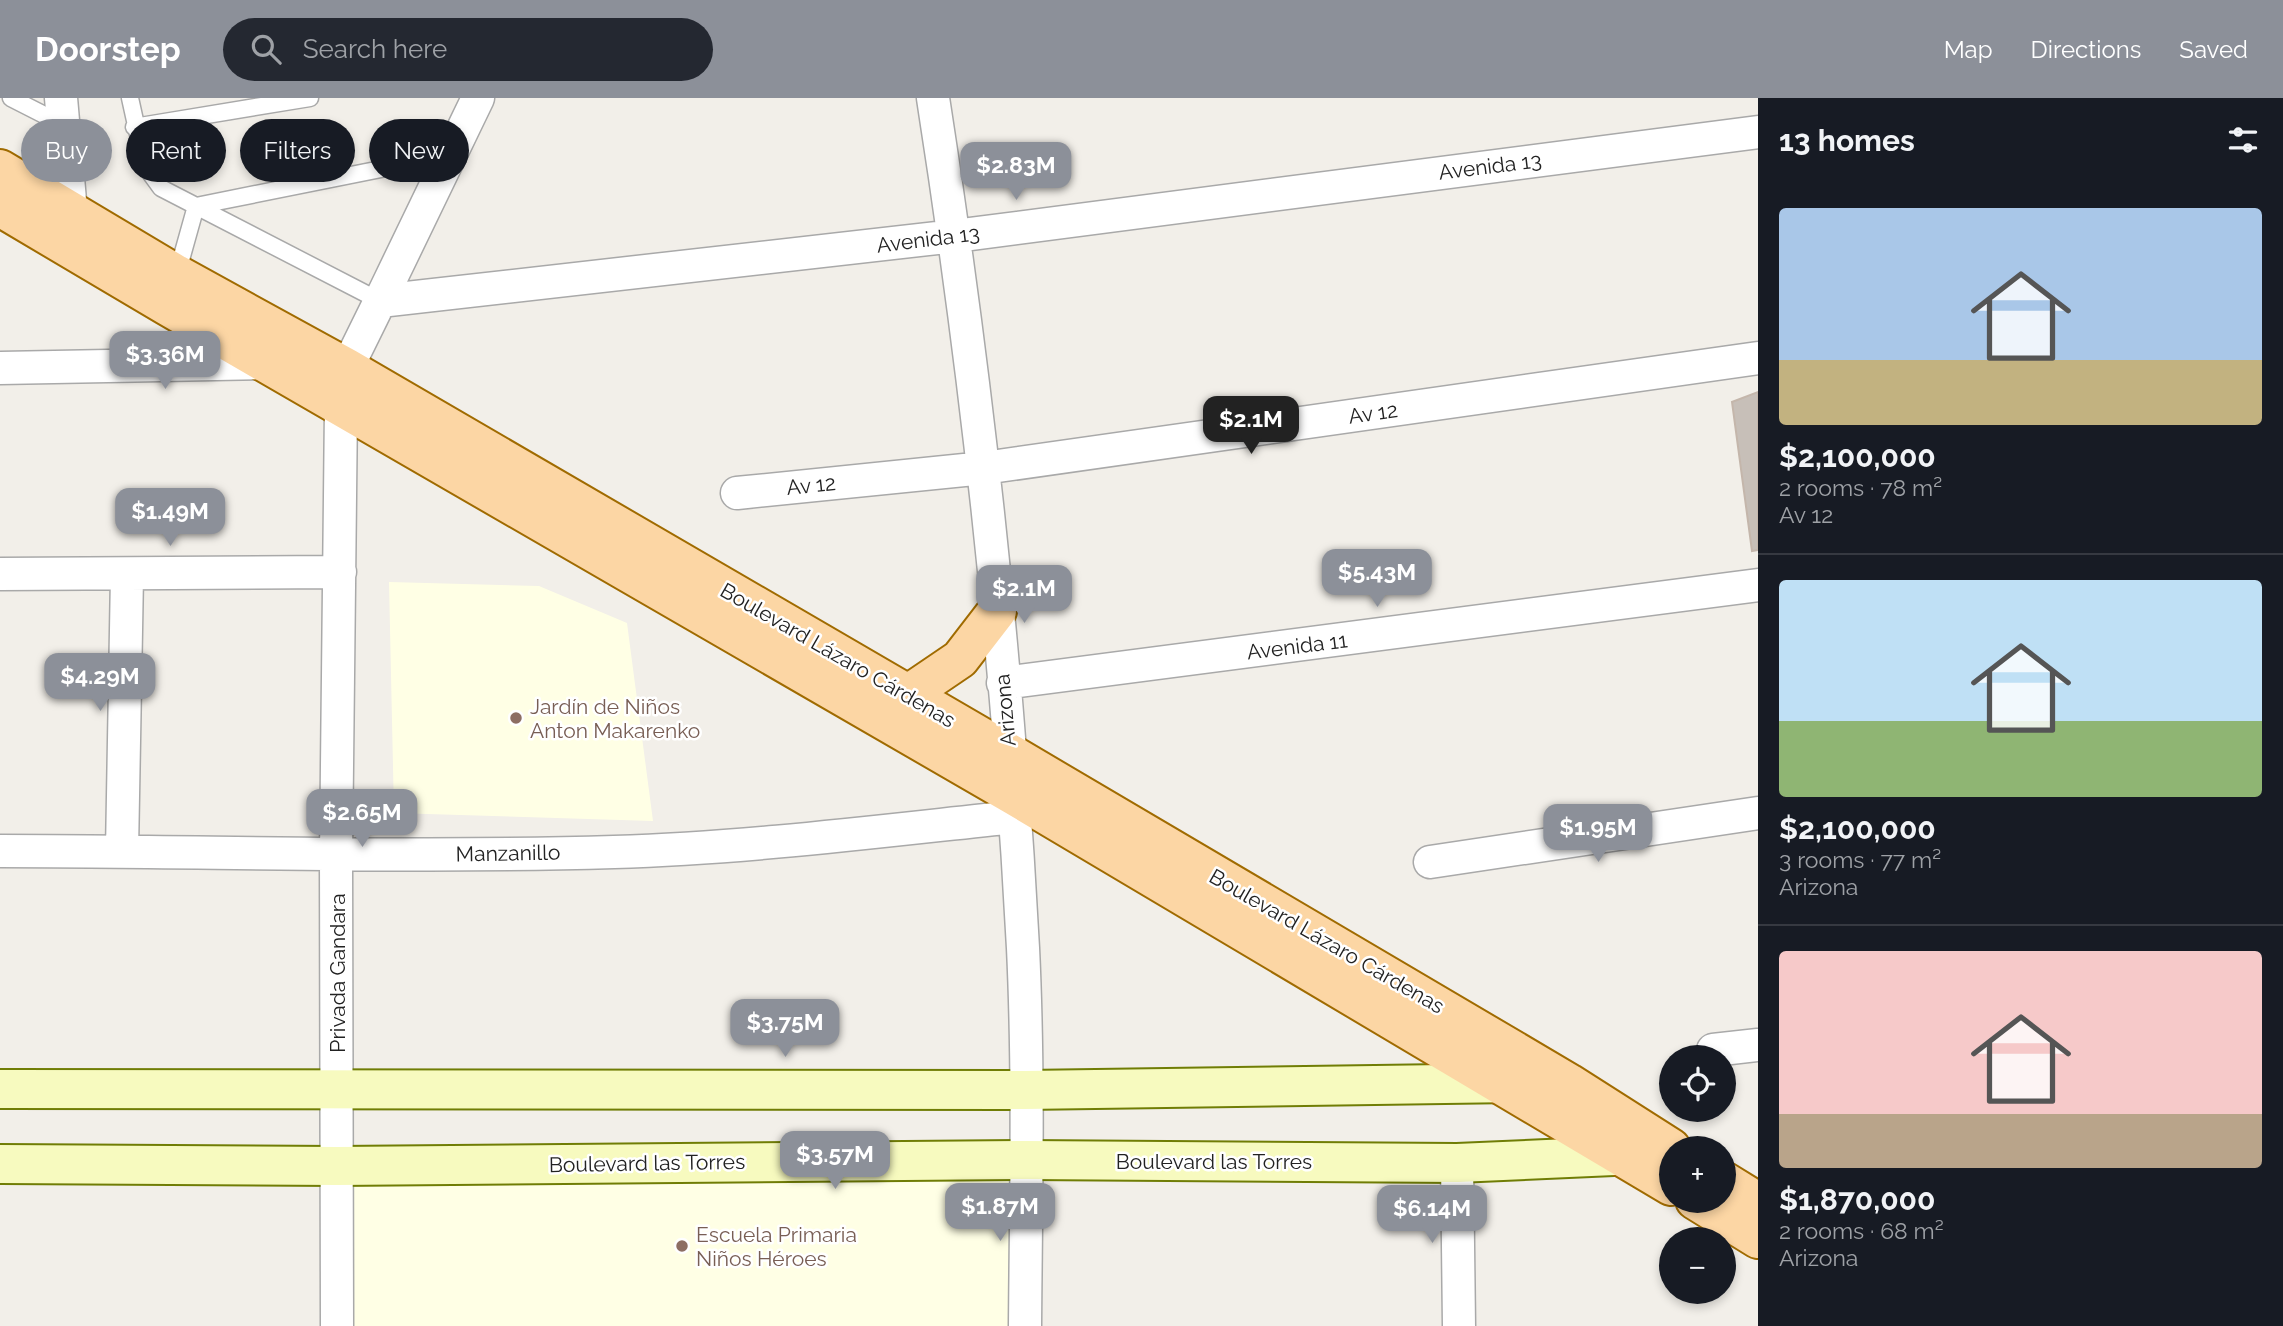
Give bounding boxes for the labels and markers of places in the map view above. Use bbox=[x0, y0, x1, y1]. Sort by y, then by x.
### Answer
pin: $2.83M bbox=[959, 142, 1073, 202]
pin: $3.36M bbox=[108, 331, 222, 391]
pin: $2.1M bbox=[1202, 396, 1300, 456]
pin: $1.49M bbox=[113, 489, 227, 548]
pin: $5.43M bbox=[1320, 550, 1434, 609]
pin: $2.1M bbox=[975, 566, 1073, 625]
pin: $4.29M bbox=[43, 654, 157, 713]
place label: Jardín de Niños Anton Makarenko bbox=[530, 694, 700, 743]
marker: Jardín de Niños Anton Makarenko bbox=[508, 710, 524, 726]
pin: $2.65M bbox=[305, 790, 419, 849]
pin: $1.95M bbox=[1541, 804, 1655, 864]
pin: $3.75M bbox=[728, 1000, 842, 1059]
pin: $3.57M bbox=[778, 1132, 892, 1191]
pin: $1.87M bbox=[943, 1184, 1057, 1243]
pin: $6.14M bbox=[1375, 1186, 1489, 1245]
place label: Escuela Primaria Niños Héroes bbox=[696, 1222, 857, 1271]
marker: Escuela Primaria Niños Héroes bbox=[674, 1238, 690, 1254]

